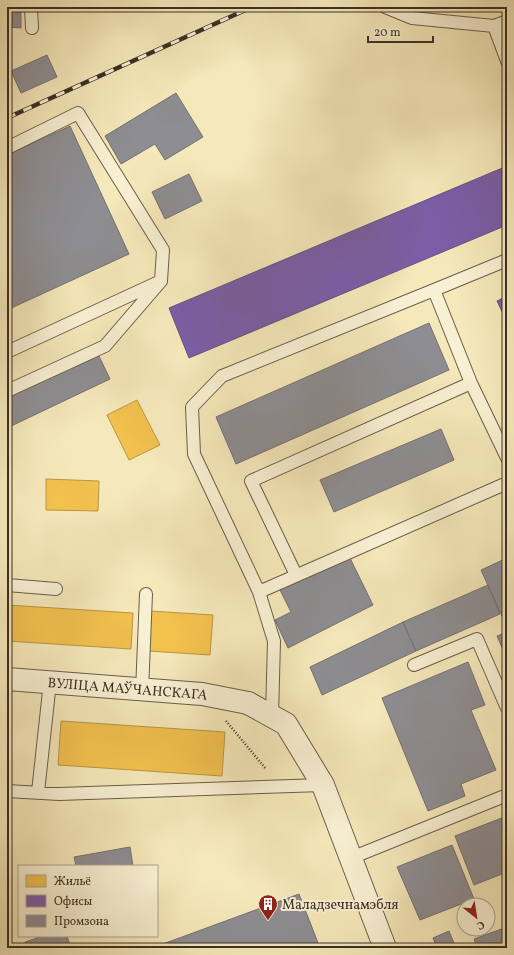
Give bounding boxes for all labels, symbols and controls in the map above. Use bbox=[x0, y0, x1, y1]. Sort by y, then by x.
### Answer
scale bar bbox=[368, 18, 433, 44]
text: 20 m bbox=[374, 25, 401, 41]
street label: ВУЛІЦА МАЎЧАНСКАГА bbox=[47, 674, 209, 706]
legend bbox=[18, 865, 158, 937]
text: Жильё bbox=[54, 874, 91, 890]
building icon: Маладзечнамэбля bbox=[257, 893, 279, 921]
text: Офисы bbox=[54, 894, 93, 910]
place label: Маладзечнамэбля bbox=[282, 896, 399, 915]
north arrow bbox=[456, 897, 496, 937]
text: Промзона bbox=[54, 914, 109, 930]
text: С bbox=[473, 916, 487, 933]

